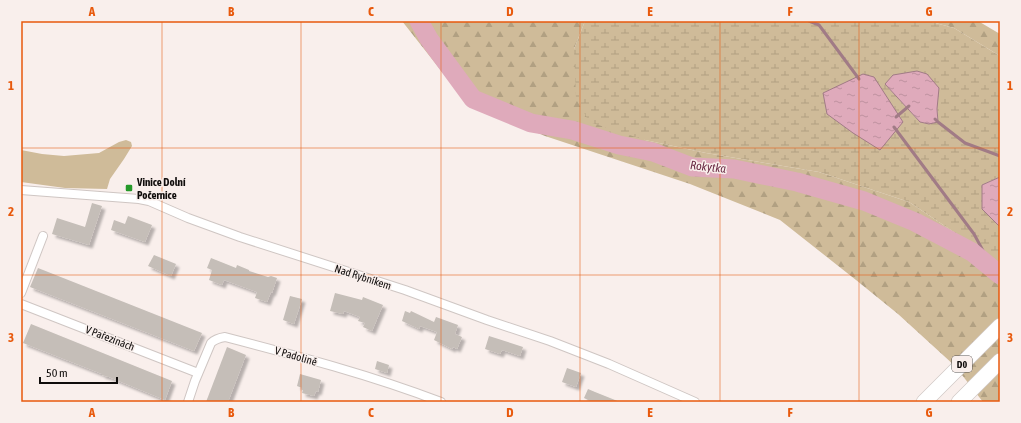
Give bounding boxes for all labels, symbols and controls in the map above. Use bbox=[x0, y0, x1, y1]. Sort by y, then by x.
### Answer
text: A bbox=[88, 4, 96, 19]
text: B bbox=[228, 4, 235, 19]
text: C bbox=[368, 4, 374, 19]
text: D bbox=[506, 4, 514, 19]
text: E bbox=[647, 4, 653, 19]
text: F bbox=[787, 4, 793, 19]
text: G bbox=[926, 4, 933, 19]
text: 1 bbox=[8, 78, 14, 93]
text: 1 bbox=[1007, 78, 1013, 93]
water label: Rokytka bbox=[689, 158, 727, 176]
place label: Vinice Dolní Počernice bbox=[136, 176, 186, 201]
marker: Vinice Dolní Počernice bbox=[124, 183, 134, 193]
text: 2 bbox=[8, 204, 14, 219]
text: 2 bbox=[1007, 204, 1013, 219]
street label: Nad Rybníkem bbox=[333, 262, 393, 292]
street label: V Pařezinách bbox=[84, 323, 136, 353]
text: 3 bbox=[8, 330, 14, 345]
text: 3 bbox=[1007, 330, 1013, 345]
street label: V Padolině bbox=[274, 344, 318, 368]
road number: D0 bbox=[952, 356, 972, 372]
scale bar bbox=[40, 359, 117, 385]
text: 50 m bbox=[46, 366, 68, 380]
text: A bbox=[88, 405, 96, 420]
text: B bbox=[228, 405, 235, 420]
text: C bbox=[368, 405, 374, 420]
text: D bbox=[506, 405, 514, 420]
text: E bbox=[647, 405, 653, 420]
text: F bbox=[787, 405, 793, 420]
text: G bbox=[926, 405, 933, 420]

